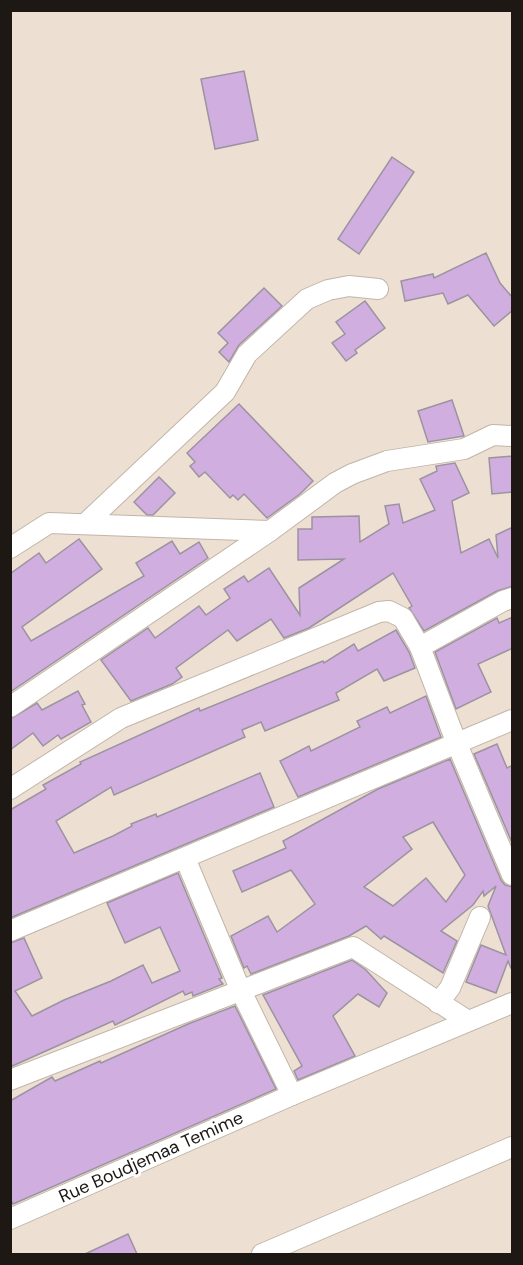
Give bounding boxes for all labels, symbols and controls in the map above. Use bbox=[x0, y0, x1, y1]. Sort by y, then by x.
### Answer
street label: Rue Boudjemaa Temime bbox=[55, 1105, 247, 1209]

